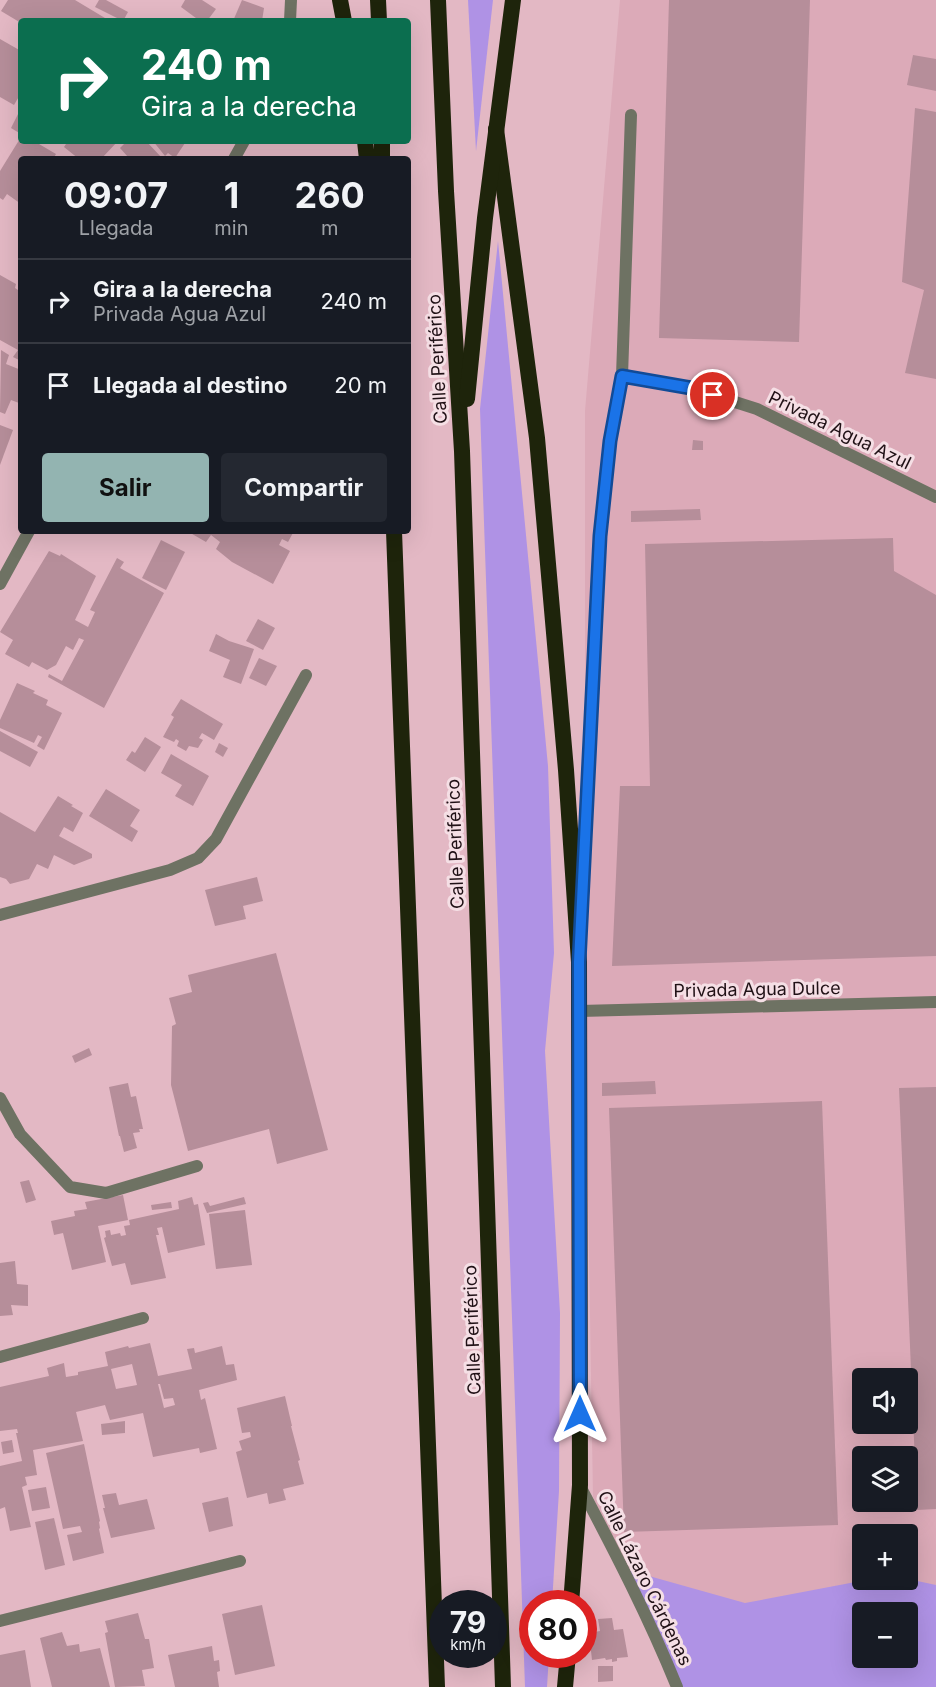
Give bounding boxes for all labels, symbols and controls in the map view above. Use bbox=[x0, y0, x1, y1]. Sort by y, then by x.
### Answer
text: 240 m bbox=[141, 39, 272, 90]
icon: right bbox=[42, 42, 120, 120]
text: Gira a la derecha bbox=[141, 90, 357, 123]
text: 09:07 bbox=[64, 173, 168, 217]
text: 1 bbox=[224, 173, 239, 217]
text: 260 bbox=[295, 173, 365, 217]
text: Llegada bbox=[79, 216, 154, 240]
text: min bbox=[214, 216, 249, 240]
text: m bbox=[321, 216, 339, 240]
text: Gira a la derecha bbox=[93, 276, 272, 302]
icon: right bbox=[42, 285, 75, 318]
text: 240 m bbox=[320, 288, 387, 314]
street label: Calle Periférico bbox=[423, 294, 451, 424]
text: Privada Agua Azul bbox=[93, 302, 266, 326]
icon: arrive bbox=[42, 369, 75, 402]
pin bbox=[687, 369, 738, 420]
text: Llegada al destino bbox=[93, 372, 287, 398]
text: 20 m bbox=[334, 372, 387, 398]
icon: arrive bbox=[696, 378, 729, 411]
street label: Privada Agua Azul bbox=[765, 386, 915, 474]
button: Salir bbox=[42, 453, 209, 522]
button: Compartir bbox=[221, 453, 387, 522]
street label: Calle Periférico bbox=[442, 779, 468, 909]
street label: Privada Agua Dulce bbox=[673, 977, 841, 1001]
street label: Calle Periférico bbox=[459, 1265, 485, 1395]
map controls bbox=[852, 1368, 918, 1668]
button: sound bbox=[852, 1368, 918, 1434]
position arrow bbox=[548, 1382, 612, 1446]
button: layers bbox=[852, 1446, 918, 1512]
street label: Calle Lázaro Cárdenas bbox=[594, 1487, 696, 1669]
button: + bbox=[852, 1524, 918, 1590]
speed limit sign: 80 bbox=[519, 1590, 597, 1668]
button: − bbox=[852, 1602, 918, 1668]
text: 79 bbox=[450, 1604, 486, 1640]
text: km/h bbox=[450, 1635, 486, 1654]

